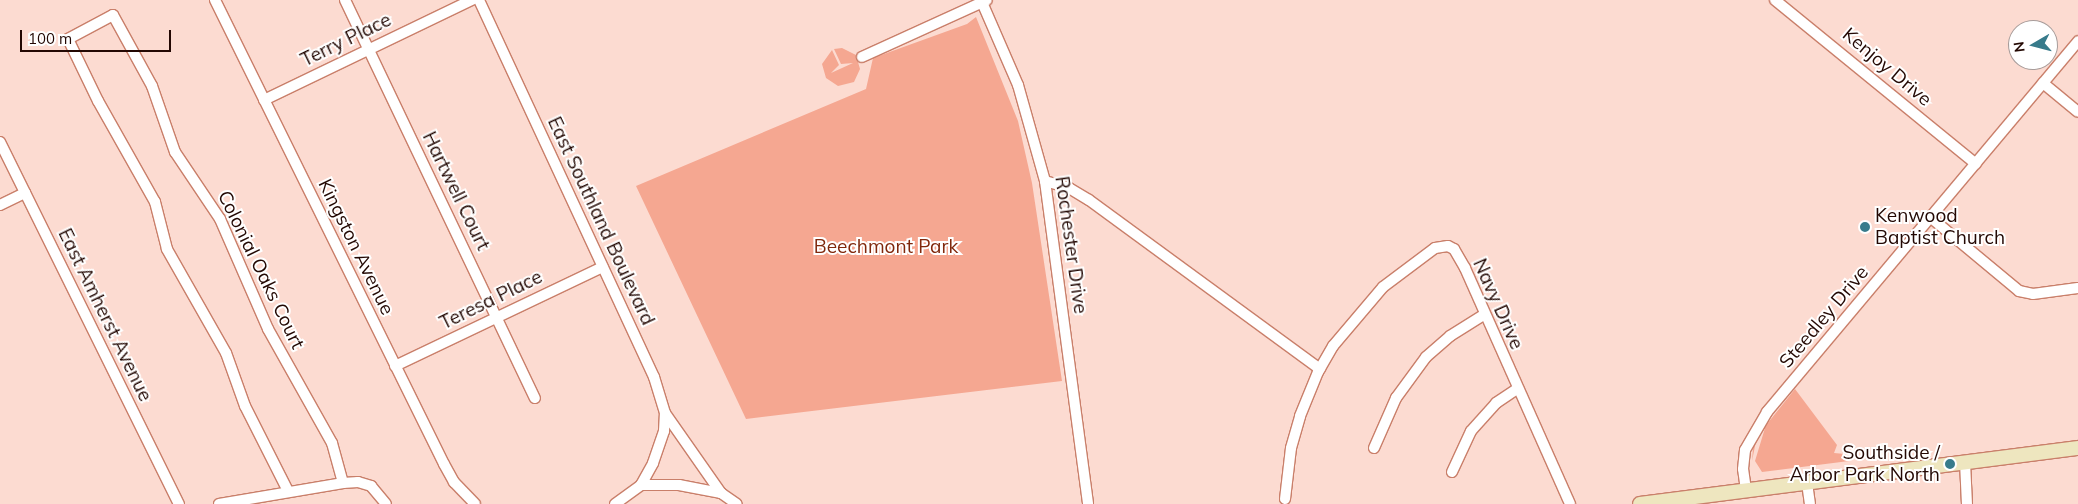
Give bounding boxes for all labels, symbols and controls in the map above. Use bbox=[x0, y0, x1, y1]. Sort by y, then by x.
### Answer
street label: Terry Place bbox=[297, 8, 395, 72]
scale bar bbox=[22, 20, 174, 52]
north arrow bbox=[2008, 20, 2058, 70]
street label: Kenjoy Drive bbox=[1838, 23, 1936, 111]
text: 100 m bbox=[28, 29, 72, 48]
text: N bbox=[2009, 40, 2029, 53]
street label: East Southland Boulevard bbox=[543, 113, 659, 329]
street label: Hartwell Court bbox=[417, 128, 495, 254]
street label: Kingston Avenue bbox=[313, 175, 399, 319]
street label: Rochester Drive bbox=[1050, 175, 1092, 315]
street label: Colonial Oaks Court bbox=[213, 187, 309, 353]
place label: Kenwood Baptist Church bbox=[1875, 205, 2005, 249]
marker: Kenwood Baptist Church bbox=[1859, 221, 1871, 233]
street label: East Amherst Avenue bbox=[53, 225, 157, 405]
park label: Beechmont Park bbox=[814, 236, 958, 258]
street label: Navy Drive bbox=[1468, 255, 1528, 353]
street label: Steedley Drive bbox=[1775, 261, 1873, 373]
street label: Teresa Place bbox=[436, 265, 546, 335]
place label: Southside / Arbor Park North bbox=[1790, 442, 1940, 486]
marker: Southside / Arbor Park North bbox=[1944, 458, 1956, 470]

